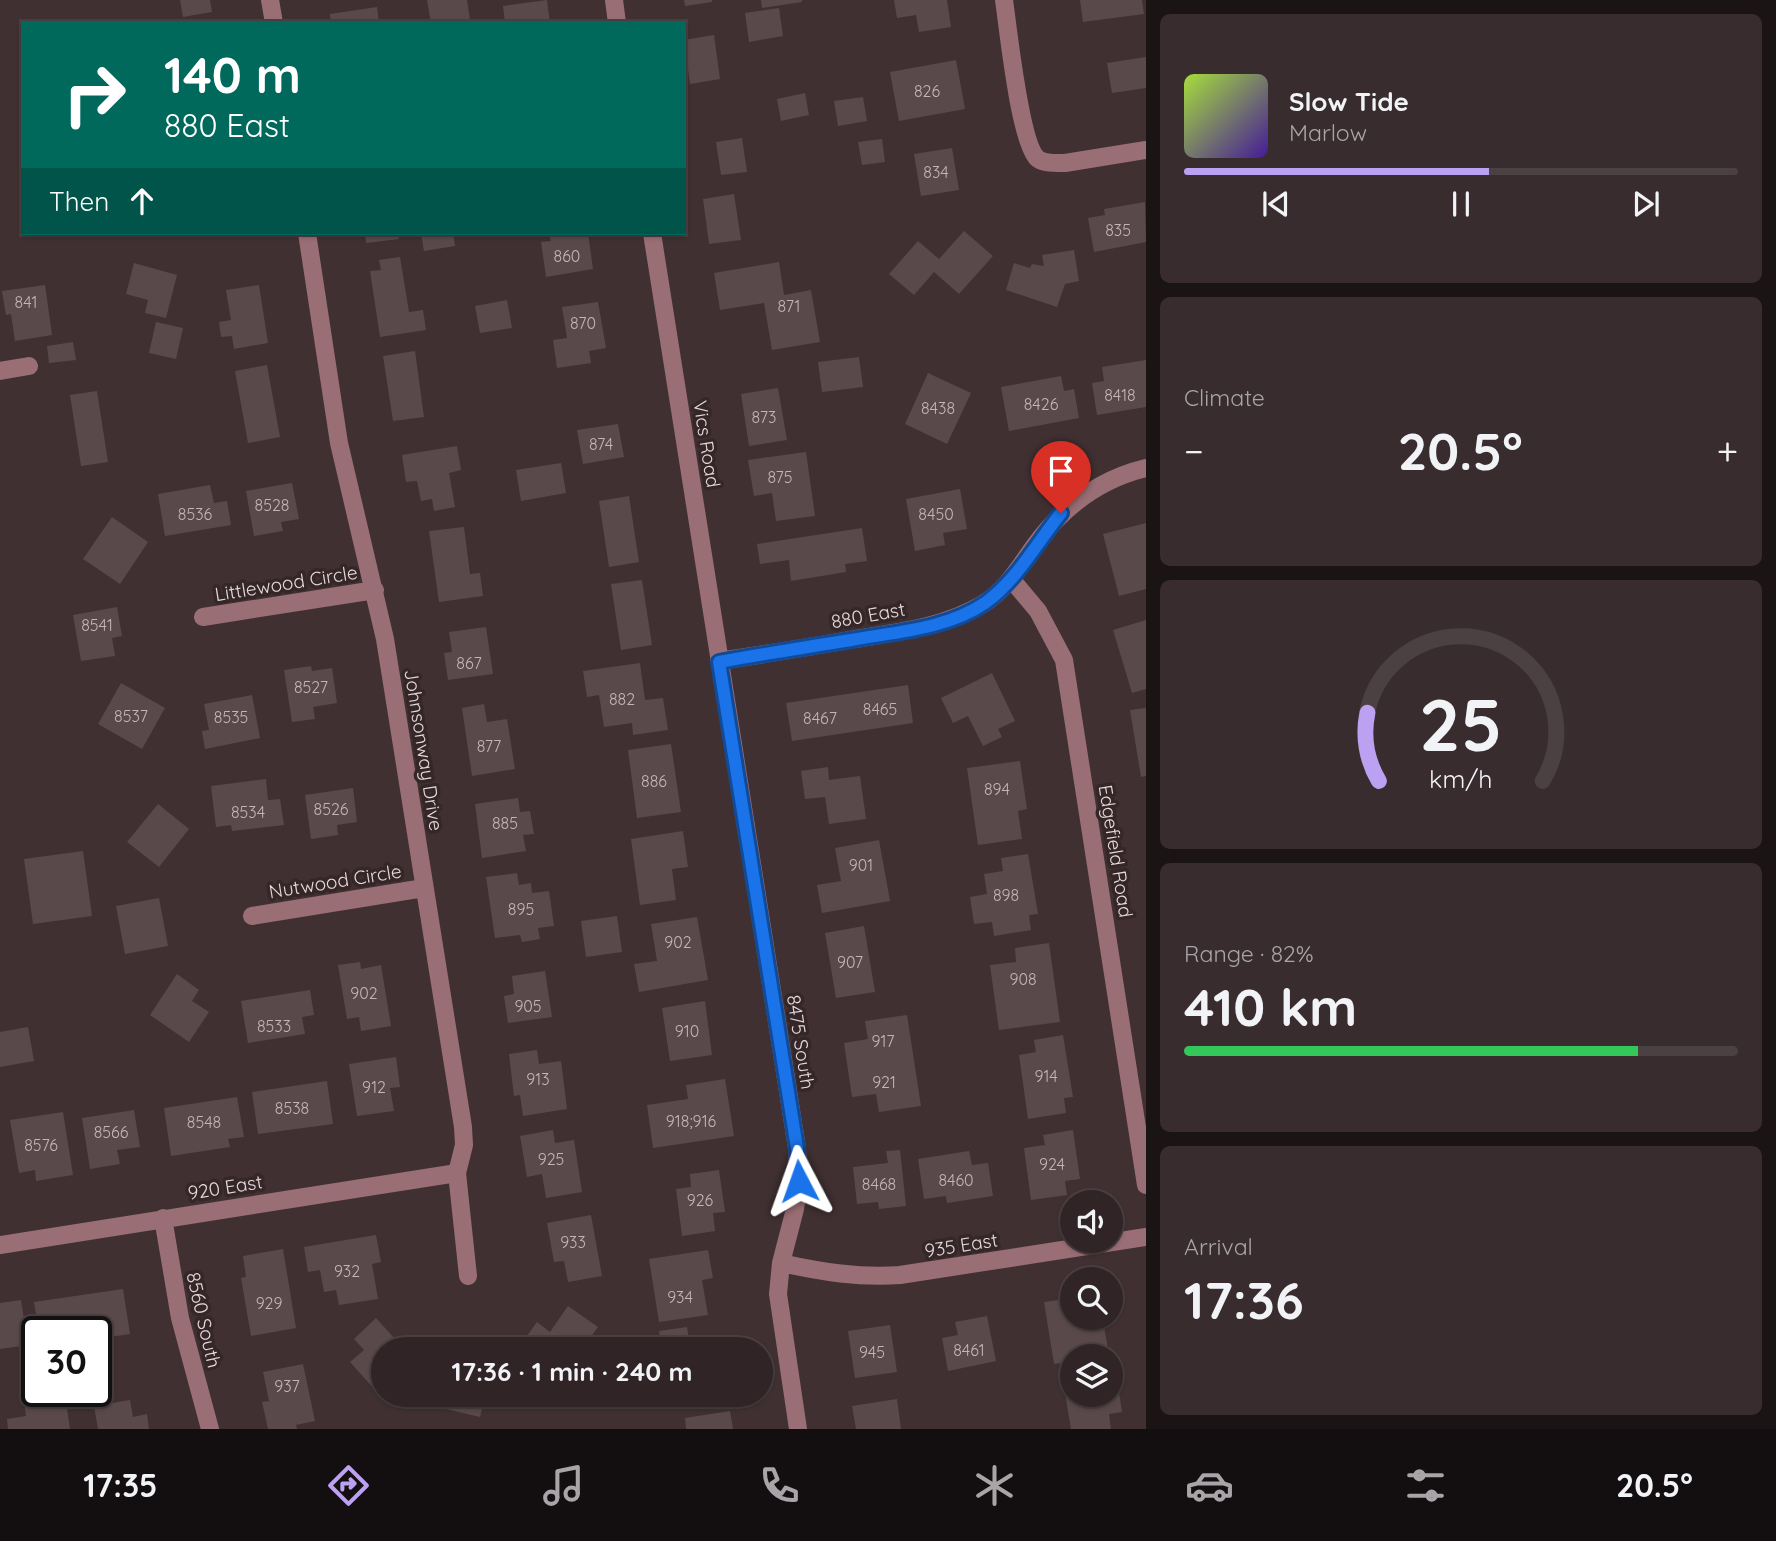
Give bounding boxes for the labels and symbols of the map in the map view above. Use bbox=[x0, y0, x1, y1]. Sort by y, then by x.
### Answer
house number: 826 bbox=[914, 81, 940, 101]
house number: 834 bbox=[923, 162, 949, 182]
house number: 835 bbox=[1105, 220, 1131, 240]
house number: 860 bbox=[554, 246, 580, 266]
house number: 841 bbox=[15, 292, 37, 312]
house number: 871 bbox=[777, 296, 801, 316]
house number: 870 bbox=[570, 313, 596, 333]
house number: 8418 bbox=[1104, 385, 1136, 405]
house number: 8426 bbox=[1024, 394, 1059, 414]
house number: 8438 bbox=[921, 398, 955, 418]
street label: Vics Road bbox=[688, 399, 726, 489]
house number: 873 bbox=[752, 407, 776, 427]
house number: 874 bbox=[589, 434, 613, 454]
pin bbox=[1031, 441, 1091, 513]
house number: 875 bbox=[767, 467, 793, 487]
house number: 8528 bbox=[255, 495, 289, 515]
house number: 8536 bbox=[178, 504, 213, 524]
house number: 8450 bbox=[918, 504, 954, 524]
street label: Littlewood Circle bbox=[213, 560, 359, 606]
street label: 880 East bbox=[829, 597, 907, 633]
house number: 8541 bbox=[81, 615, 113, 635]
house number: 867 bbox=[456, 653, 482, 673]
street label: Johnsonway Drive bbox=[399, 668, 449, 832]
house number: 8527 bbox=[294, 677, 328, 697]
house number: 882 bbox=[609, 689, 635, 709]
house number: 8465 bbox=[863, 699, 897, 719]
house number: 8537 bbox=[114, 706, 148, 726]
house number: 8535 bbox=[214, 707, 248, 727]
house number: 8467 bbox=[803, 708, 837, 728]
house number: 877 bbox=[477, 736, 501, 756]
house number: 886 bbox=[641, 771, 667, 791]
house number: 894 bbox=[984, 779, 1010, 799]
street label: Edgefield Road bbox=[1094, 783, 1138, 919]
house number: 8526 bbox=[314, 799, 349, 819]
house number: 8534 bbox=[231, 802, 265, 822]
house number: 885 bbox=[492, 813, 518, 833]
house number: 901 bbox=[849, 855, 873, 875]
street label: Nutwood Circle bbox=[267, 859, 403, 903]
house number: 898 bbox=[993, 885, 1019, 905]
house number: 895 bbox=[508, 899, 534, 919]
house number: 902 bbox=[664, 932, 692, 952]
house number: 907 bbox=[837, 952, 863, 972]
house number: 908 bbox=[1009, 969, 1037, 989]
house number: 902 bbox=[350, 983, 378, 1003]
street label: 8475 South bbox=[782, 993, 820, 1091]
house number: 905 bbox=[514, 996, 542, 1016]
house number: 8533 bbox=[257, 1016, 291, 1036]
house number: 910 bbox=[675, 1021, 699, 1041]
house number: 917 bbox=[871, 1031, 895, 1051]
house number: 914 bbox=[1034, 1066, 1058, 1086]
house number: 913 bbox=[526, 1069, 550, 1089]
house number: 921 bbox=[872, 1072, 896, 1092]
house number: 912 bbox=[362, 1077, 386, 1097]
house number: 8538 bbox=[275, 1098, 309, 1118]
house number: 918;916 bbox=[666, 1111, 717, 1131]
house number: 8548 bbox=[187, 1112, 221, 1132]
house number: 8566 bbox=[94, 1122, 129, 1142]
house number: 8576 bbox=[24, 1135, 58, 1155]
position arrow bbox=[762, 1144, 836, 1218]
house number: 925 bbox=[538, 1149, 564, 1169]
house number: 924 bbox=[1039, 1154, 1065, 1174]
street label: 920 East bbox=[186, 1169, 264, 1205]
house number: 8460 bbox=[938, 1170, 974, 1190]
house number: 8468 bbox=[862, 1174, 896, 1194]
house number: 926 bbox=[687, 1190, 714, 1210]
street label: 935 East bbox=[923, 1227, 999, 1263]
house number: 933 bbox=[560, 1232, 586, 1252]
house number: 932 bbox=[334, 1261, 360, 1281]
street label: 8560 South bbox=[181, 1270, 227, 1370]
house number: 934 bbox=[667, 1287, 693, 1307]
house number: 929 bbox=[256, 1293, 282, 1313]
speed limit sign: 30 bbox=[21, 1316, 112, 1407]
house number: 8461 bbox=[953, 1340, 985, 1360]
house number: 945 bbox=[859, 1342, 885, 1362]
house number: 937 bbox=[274, 1376, 300, 1396]

